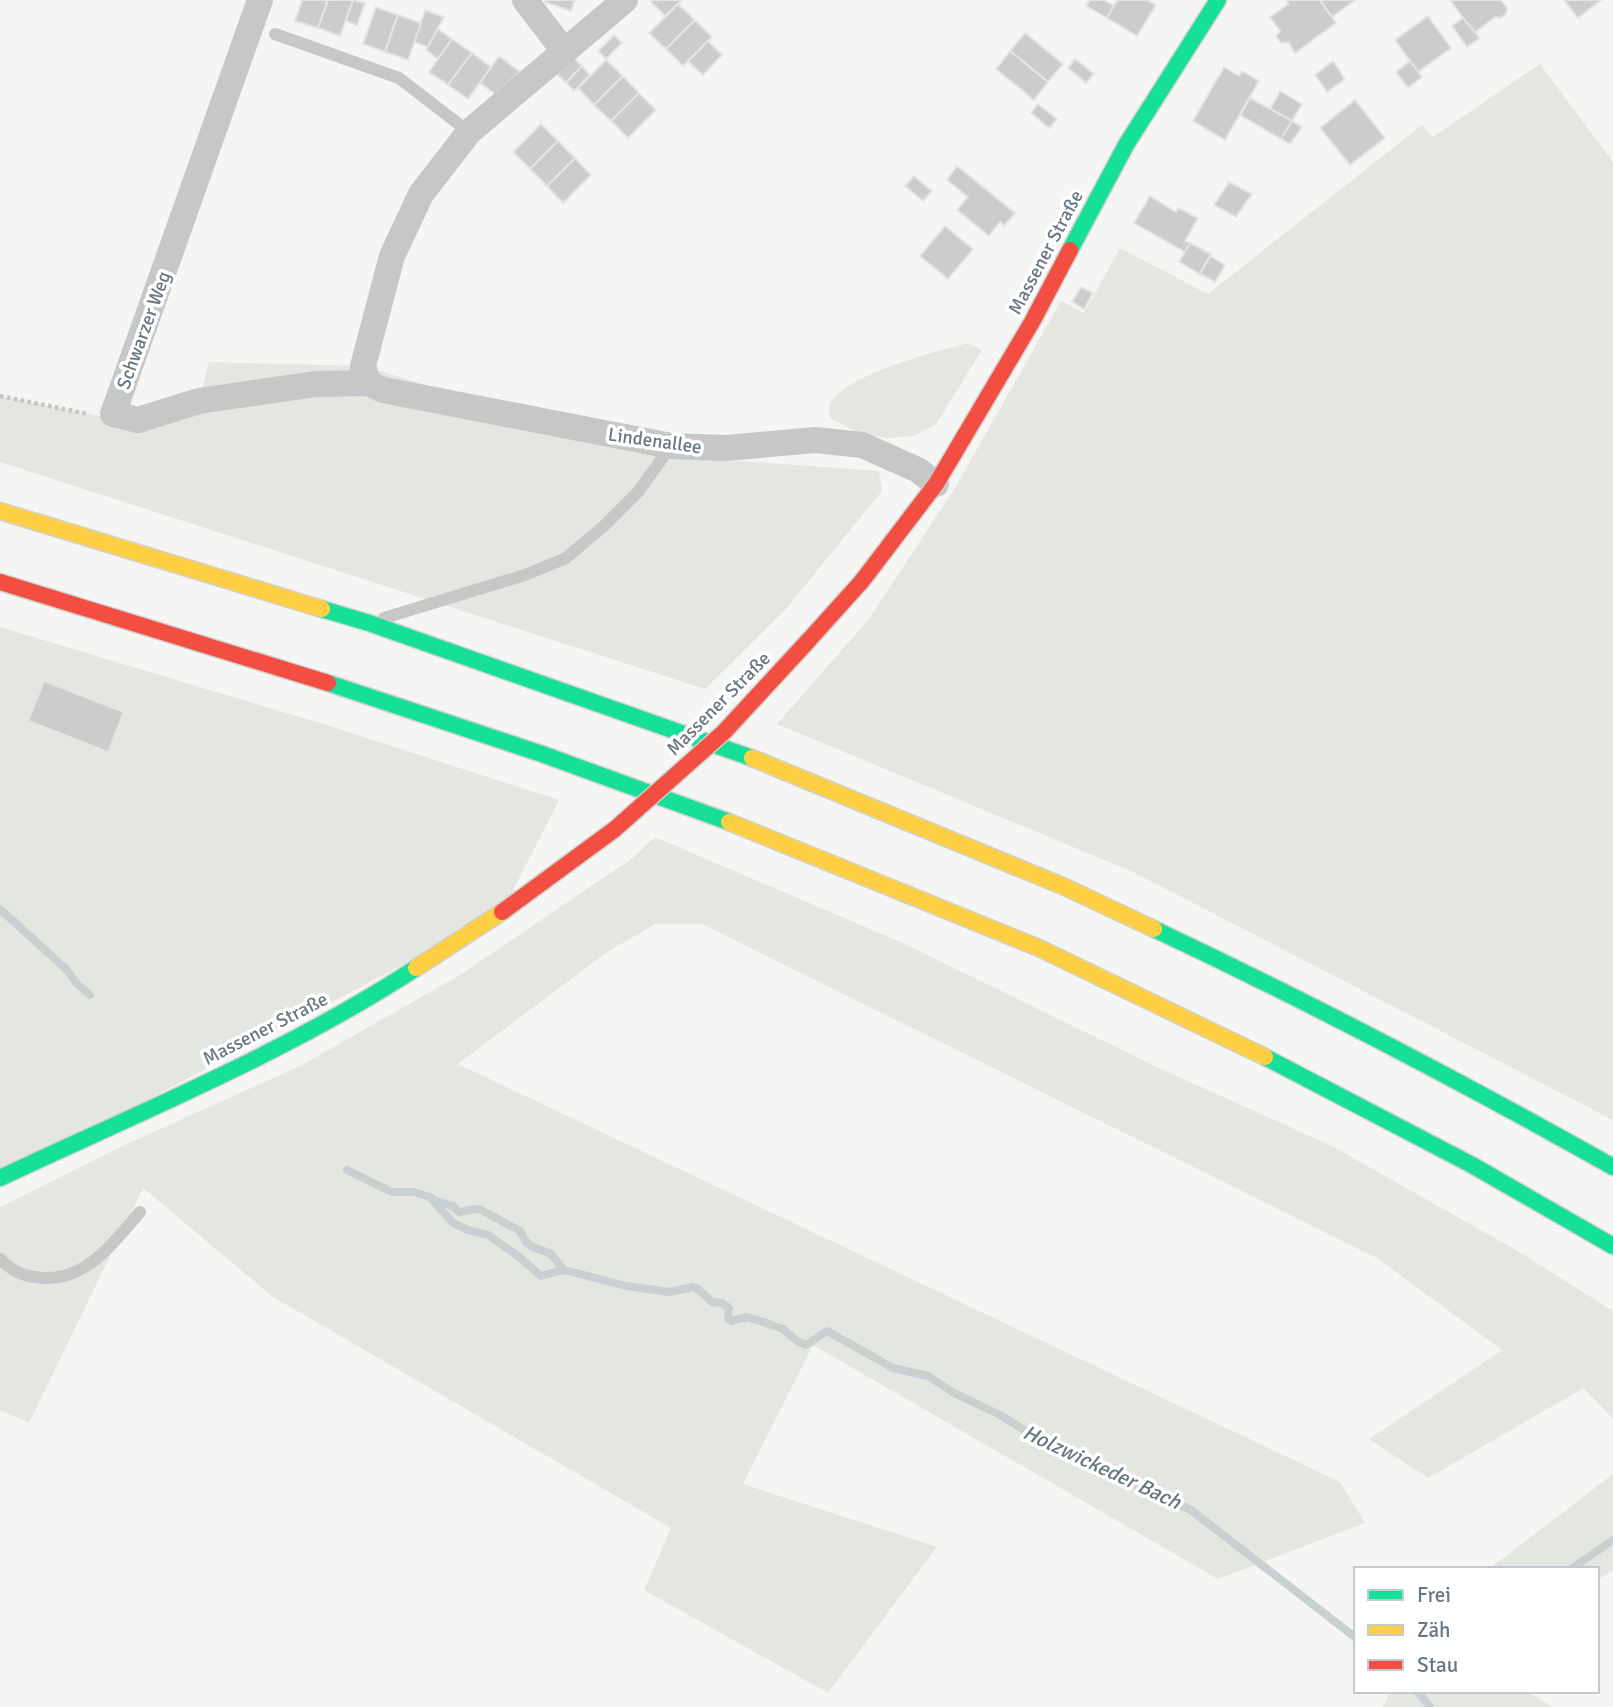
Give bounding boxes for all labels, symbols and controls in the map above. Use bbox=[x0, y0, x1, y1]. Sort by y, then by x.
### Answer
street label: Massener Straße bbox=[1003, 186, 1089, 319]
street label: Schwarzer Weg bbox=[112, 268, 176, 393]
street label: Lindenallee bbox=[606, 423, 703, 459]
street label: Massener Straße bbox=[662, 647, 776, 761]
street label: Massener Straße bbox=[199, 987, 332, 1071]
water label: Holzwickeder Bach bbox=[1019, 1419, 1186, 1515]
legend bbox=[1354, 1567, 1599, 1693]
text: Frei bbox=[1417, 1582, 1451, 1608]
text: Zäh bbox=[1417, 1617, 1451, 1643]
text: Stau bbox=[1417, 1652, 1458, 1678]

